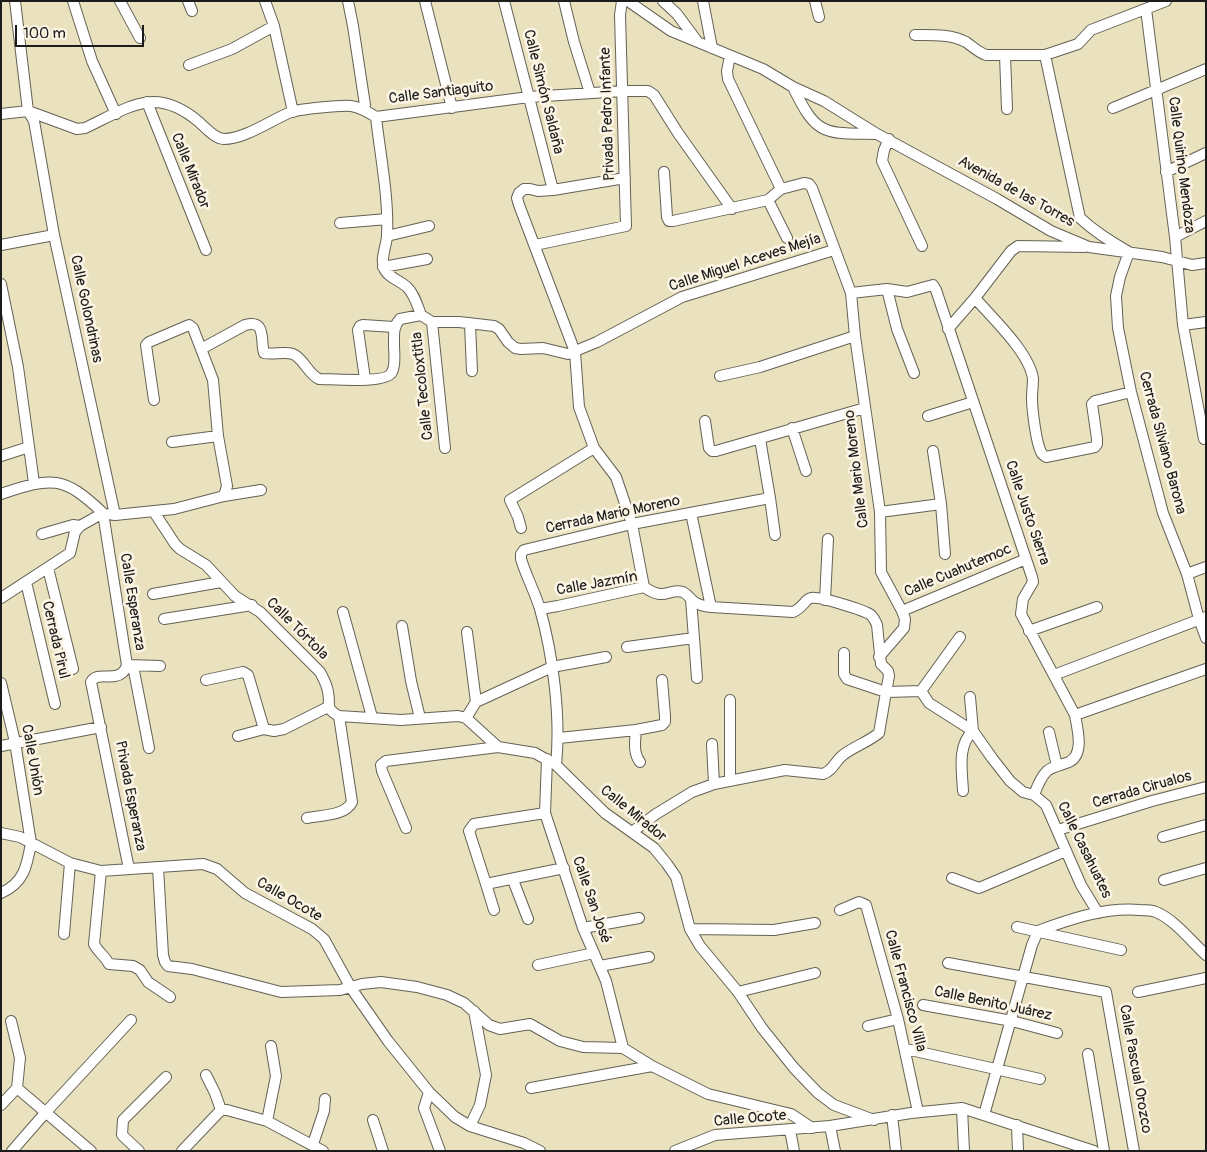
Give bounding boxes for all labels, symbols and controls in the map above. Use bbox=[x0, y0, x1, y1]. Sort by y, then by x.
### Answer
scale bar bbox=[18, 15, 146, 47]
text: 100 m bbox=[23, 24, 66, 43]
street label: Calle Simón Saldaña bbox=[519, 28, 567, 156]
street label: Privada Pedro Infante bbox=[597, 47, 619, 181]
street label: Calle Santiaguito bbox=[388, 78, 494, 108]
street label: Calle Quirino Mendoza bbox=[1164, 96, 1198, 234]
street label: Calle Mirador bbox=[167, 130, 213, 212]
street label: Avenida de las Torres bbox=[955, 153, 1077, 231]
street label: Calle Miguel Aceves Mejía bbox=[667, 230, 823, 296]
street label: Calle Golondrinas bbox=[66, 254, 106, 364]
street label: Calle Tecoloxtitla bbox=[408, 331, 438, 441]
street label: Cerrada Silviano Barona bbox=[1134, 370, 1190, 516]
street label: Calle Mario Moreno bbox=[841, 409, 873, 529]
street label: Calle Justo Sierra bbox=[1001, 458, 1053, 568]
street label: Cerrada Mario Moreno bbox=[544, 492, 682, 538]
street label: Calle Cuahutemoc bbox=[902, 540, 1014, 602]
street label: Calle Esperanza bbox=[115, 552, 149, 652]
street label: Calle Jazmín bbox=[555, 568, 639, 600]
street label: Calle Tórtola bbox=[262, 594, 332, 664]
street label: Cerrada Pirul bbox=[37, 599, 73, 681]
street label: Calle Unión bbox=[17, 723, 47, 797]
street label: Privada Esperanza bbox=[110, 739, 150, 853]
street label: Cerrada Cirualos bbox=[1090, 767, 1194, 813]
street label: Calle Mirador bbox=[596, 782, 670, 846]
street label: Calle Casahuates bbox=[1053, 799, 1115, 901]
street label: Calle San José bbox=[568, 854, 614, 946]
street label: Calle Ocote bbox=[253, 874, 325, 926]
street label: Calle Francisco Villa bbox=[880, 928, 930, 1054]
street label: Calle Benito Juárez bbox=[932, 983, 1054, 1025]
street label: Calle Pascual Orozco bbox=[1115, 1003, 1155, 1135]
street label: Calle Ocote bbox=[713, 1107, 787, 1131]

